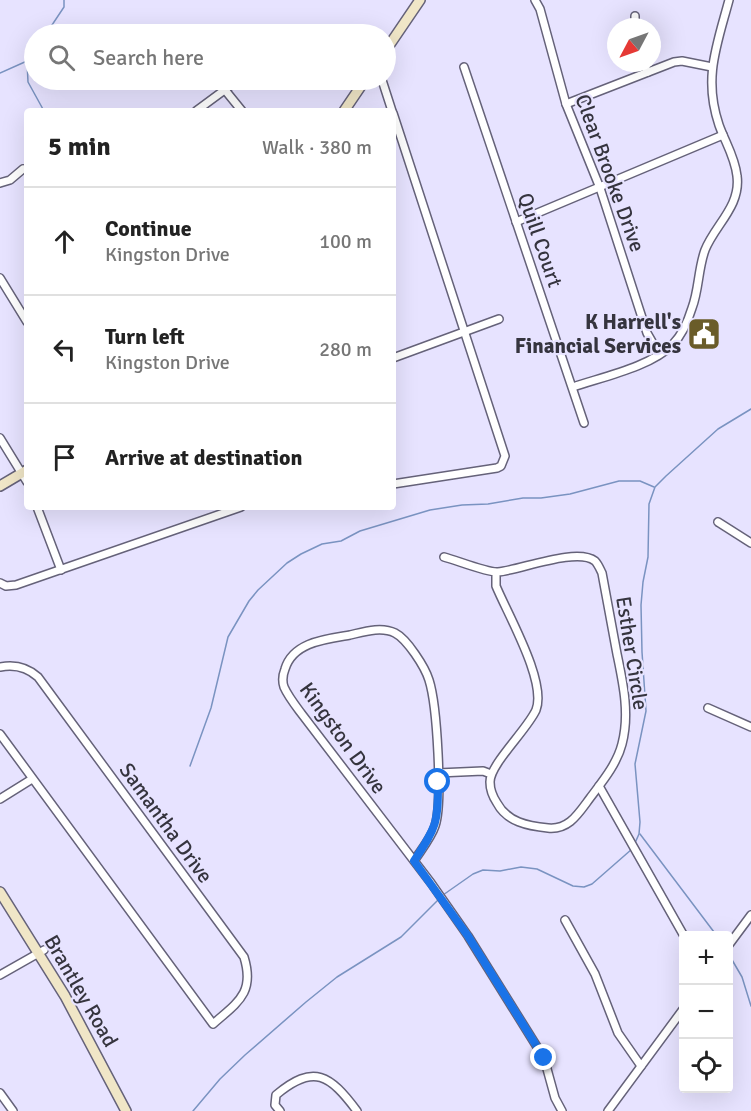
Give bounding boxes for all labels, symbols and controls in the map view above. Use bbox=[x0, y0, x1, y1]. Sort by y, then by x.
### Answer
north arrow bbox=[607, 18, 661, 72]
search box bbox=[24, 24, 396, 90]
icon: search bbox=[45, 41, 78, 74]
text: Search here bbox=[93, 44, 204, 71]
street label: Clear Brooke Drive bbox=[569, 91, 651, 255]
text: 5 min bbox=[48, 131, 111, 163]
text: Walk · 380 m bbox=[262, 135, 372, 160]
street label: Quill Court bbox=[512, 189, 568, 291]
text: Continue bbox=[105, 215, 192, 242]
icon: ahead bbox=[48, 225, 81, 258]
text: 100 m bbox=[319, 229, 372, 254]
text: Kingston Drive bbox=[105, 242, 230, 267]
place label: K Harrell's Financial Services bbox=[515, 309, 681, 359]
public building icon: K Harrell's Financial Services bbox=[686, 316, 722, 352]
text: Turn left bbox=[105, 323, 185, 350]
icon: left bbox=[48, 333, 81, 366]
text: 280 m bbox=[319, 337, 372, 362]
text: Kingston Drive bbox=[105, 350, 230, 375]
icon: arrive bbox=[48, 441, 81, 474]
text: Arrive at destination bbox=[105, 444, 302, 471]
street label: Esther Circle bbox=[610, 594, 654, 712]
street label: Kingston Drive bbox=[294, 677, 392, 799]
street label: Samantha Drive bbox=[114, 758, 218, 888]
route start bbox=[424, 768, 450, 794]
street label: Brantley Road bbox=[38, 930, 124, 1052]
map controls bbox=[679, 931, 733, 1093]
button: + bbox=[679, 931, 733, 985]
button: − bbox=[679, 985, 733, 1039]
button: locate bbox=[679, 1039, 733, 1093]
route end bbox=[530, 1044, 556, 1070]

